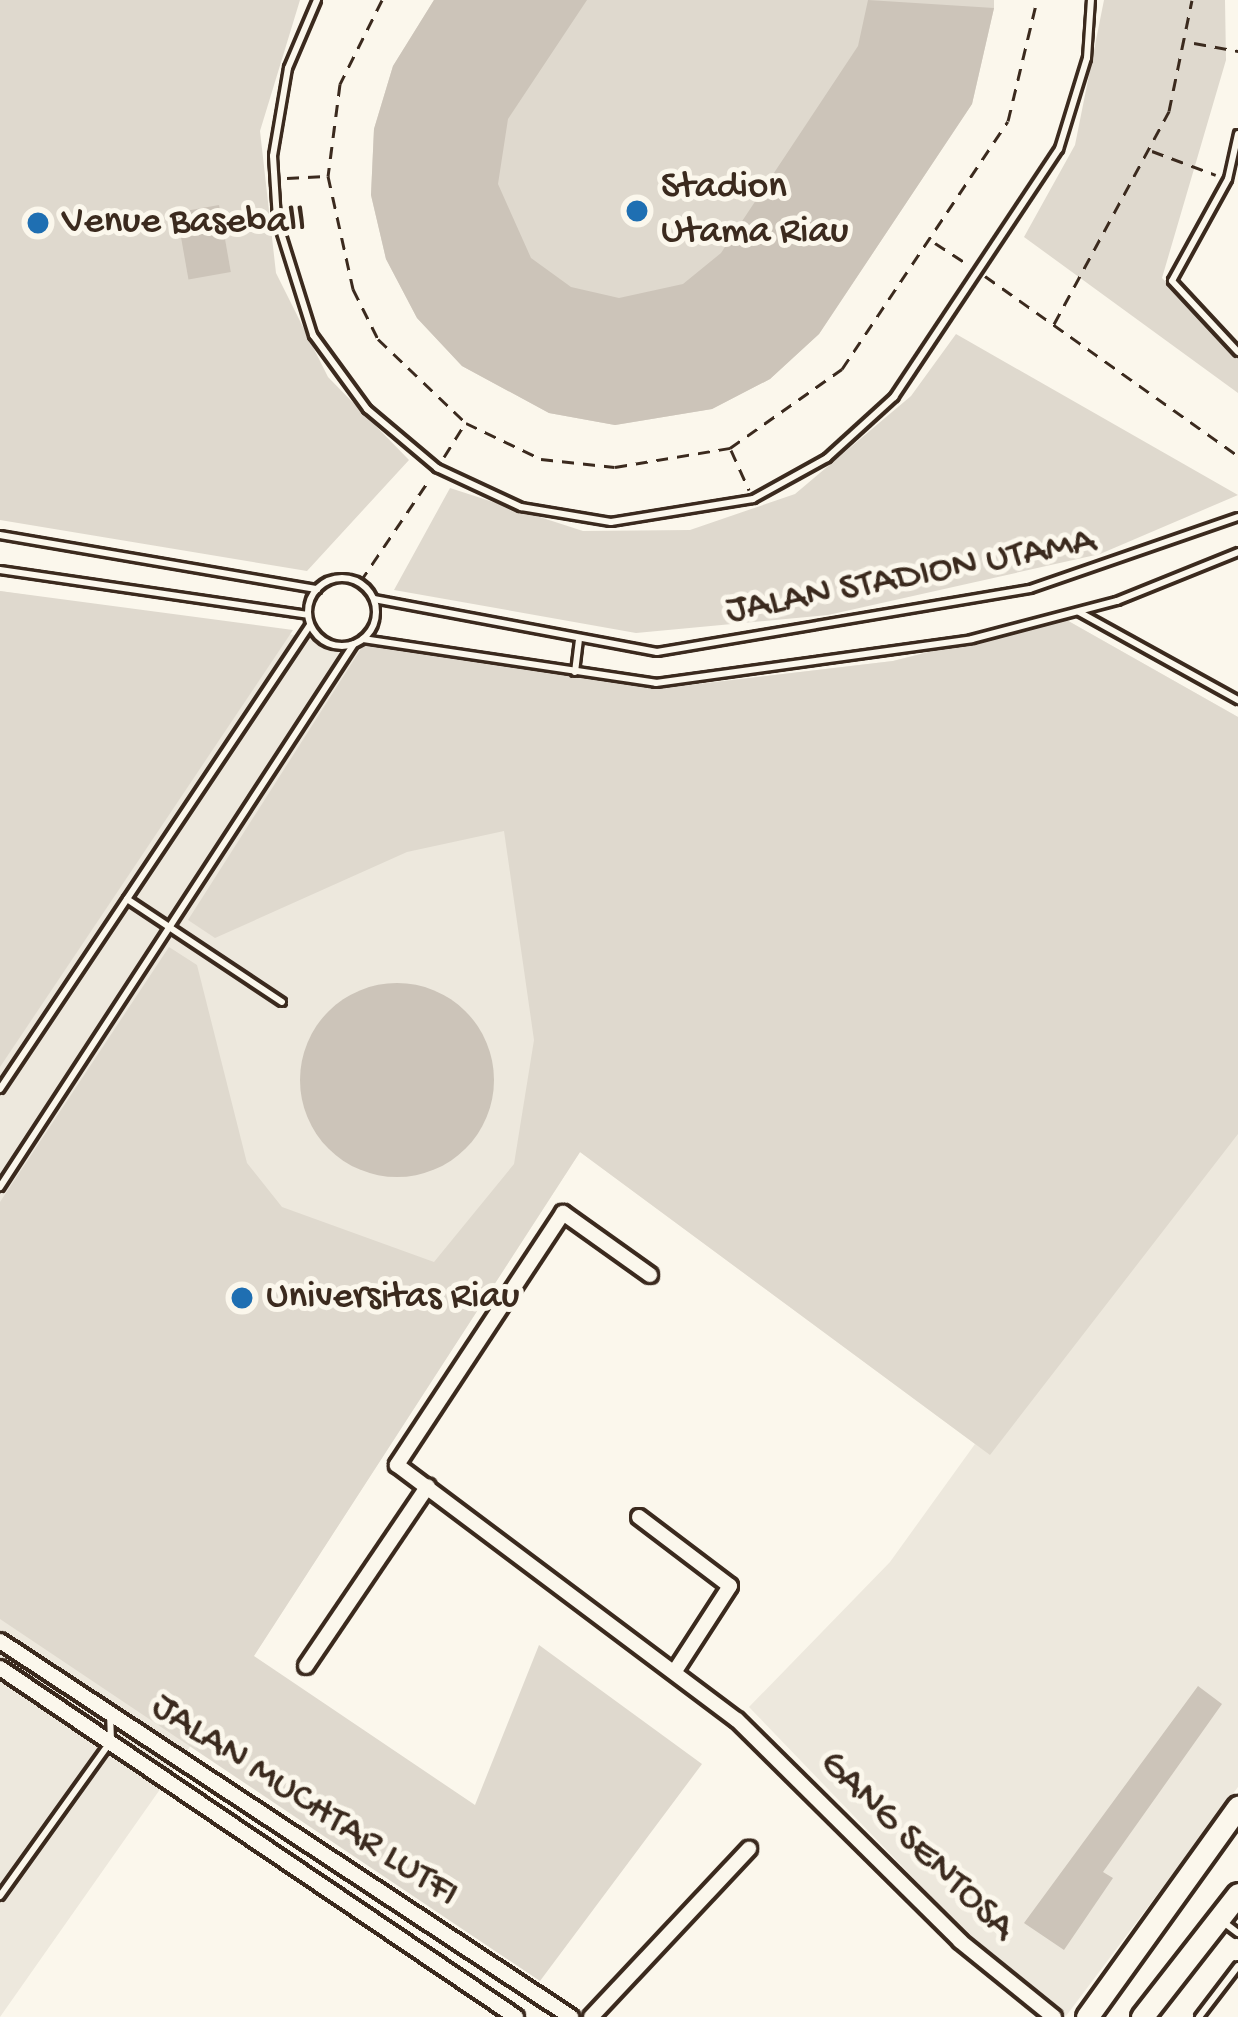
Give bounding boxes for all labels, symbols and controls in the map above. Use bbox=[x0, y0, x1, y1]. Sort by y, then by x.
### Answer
place label: Stadion Utama Riau bbox=[661, 166, 848, 257]
marker: Stadion Utama Riau bbox=[624, 198, 650, 224]
place label: Venue Baseball bbox=[62, 200, 306, 246]
marker: Venue Baseball bbox=[25, 210, 51, 236]
street label: JALAN STADION UTAMA bbox=[722, 519, 1100, 637]
place label: Universitas Riau bbox=[266, 1275, 519, 1321]
marker: Universitas Riau bbox=[229, 1285, 255, 1311]
street label: JALAN MUCHTAR LUTFI bbox=[141, 1685, 467, 1919]
street label: GANG SENTOSA bbox=[808, 1742, 1024, 1952]

